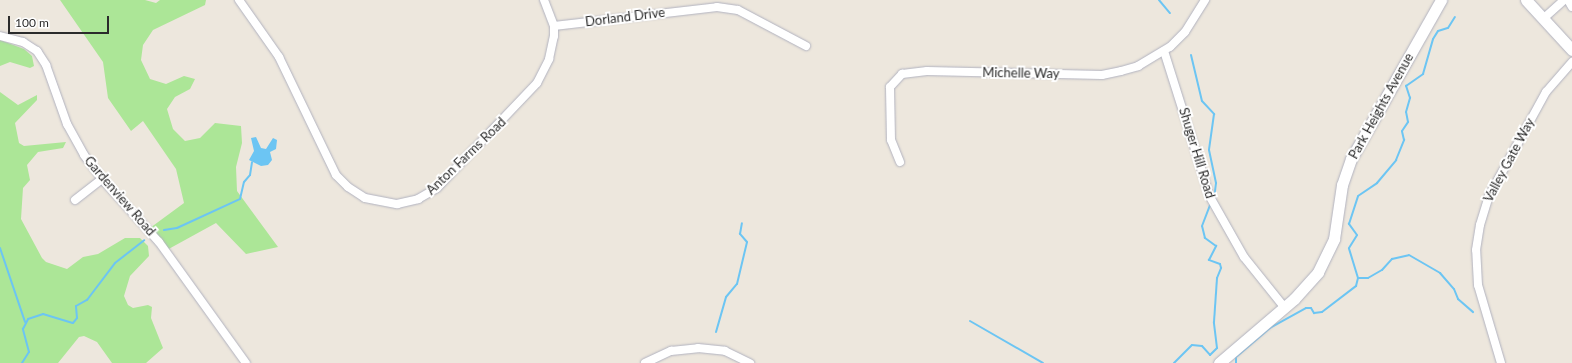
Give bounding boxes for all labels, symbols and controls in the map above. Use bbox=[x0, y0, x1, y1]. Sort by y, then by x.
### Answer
street label: Dorland Drive bbox=[584, 4, 666, 30]
scale bar bbox=[10, 8, 111, 34]
text: 100 m bbox=[15, 15, 49, 30]
street label: Park Heights Avenue bbox=[1345, 50, 1417, 162]
street label: Michelle Way bbox=[982, 65, 1060, 81]
street label: Shuger Hill Road bbox=[1176, 106, 1218, 200]
street label: Anton Farms Road bbox=[423, 114, 509, 198]
street label: Valley Gate Way bbox=[1480, 115, 1538, 205]
street label: Gardenview Road bbox=[81, 153, 159, 239]

